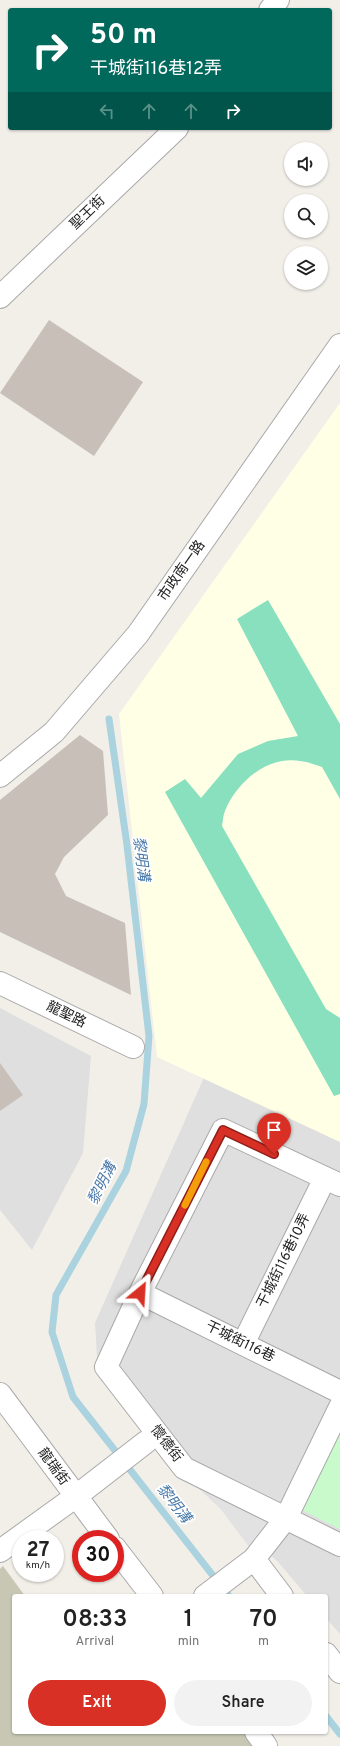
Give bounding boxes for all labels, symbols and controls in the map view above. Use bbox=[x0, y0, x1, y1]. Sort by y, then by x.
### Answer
text: 50 m bbox=[90, 18, 157, 54]
icon: right bbox=[24, 24, 76, 76]
text: 干城街116巷12弄 bbox=[90, 58, 222, 81]
icon: left bbox=[96, 100, 118, 122]
icon: ahead bbox=[138, 100, 160, 122]
icon: ahead bbox=[180, 100, 202, 122]
icon: right bbox=[222, 100, 244, 122]
map controls bbox=[284, 142, 328, 290]
button: sound bbox=[284, 142, 328, 186]
street label: 聖王街 bbox=[67, 192, 109, 234]
button: search bbox=[284, 194, 328, 238]
button: layers bbox=[284, 246, 328, 290]
street label: 市政南一路 bbox=[155, 537, 209, 605]
water label: 黎明溝 bbox=[128, 836, 152, 884]
street label: 龍聖路 bbox=[43, 997, 89, 1032]
pin bbox=[257, 1113, 291, 1154]
icon: arrive bbox=[263, 1119, 285, 1141]
water label: 黎明溝 bbox=[84, 1158, 123, 1208]
street label: 干城街116巷10弄 bbox=[254, 1211, 314, 1311]
position arrow bbox=[119, 1272, 161, 1314]
street label: 干城街116巷 bbox=[203, 1318, 277, 1366]
street label: 懷德街 bbox=[146, 1422, 186, 1466]
street label: 龍瑞街 bbox=[34, 1444, 73, 1489]
water label: 黎明溝 bbox=[152, 1480, 196, 1529]
speed limit sign: 30 bbox=[72, 1530, 124, 1582]
text: 27 bbox=[27, 1538, 49, 1564]
text: km/h bbox=[26, 1559, 50, 1572]
text: 08:33 bbox=[62, 1605, 127, 1635]
text: 1 bbox=[184, 1605, 193, 1635]
text: 70 bbox=[250, 1605, 278, 1635]
text: Arrival bbox=[75, 1634, 114, 1650]
text: min bbox=[178, 1634, 199, 1650]
text: m bbox=[258, 1634, 269, 1650]
button: Exit bbox=[28, 1680, 166, 1726]
button: Share bbox=[174, 1680, 312, 1726]

